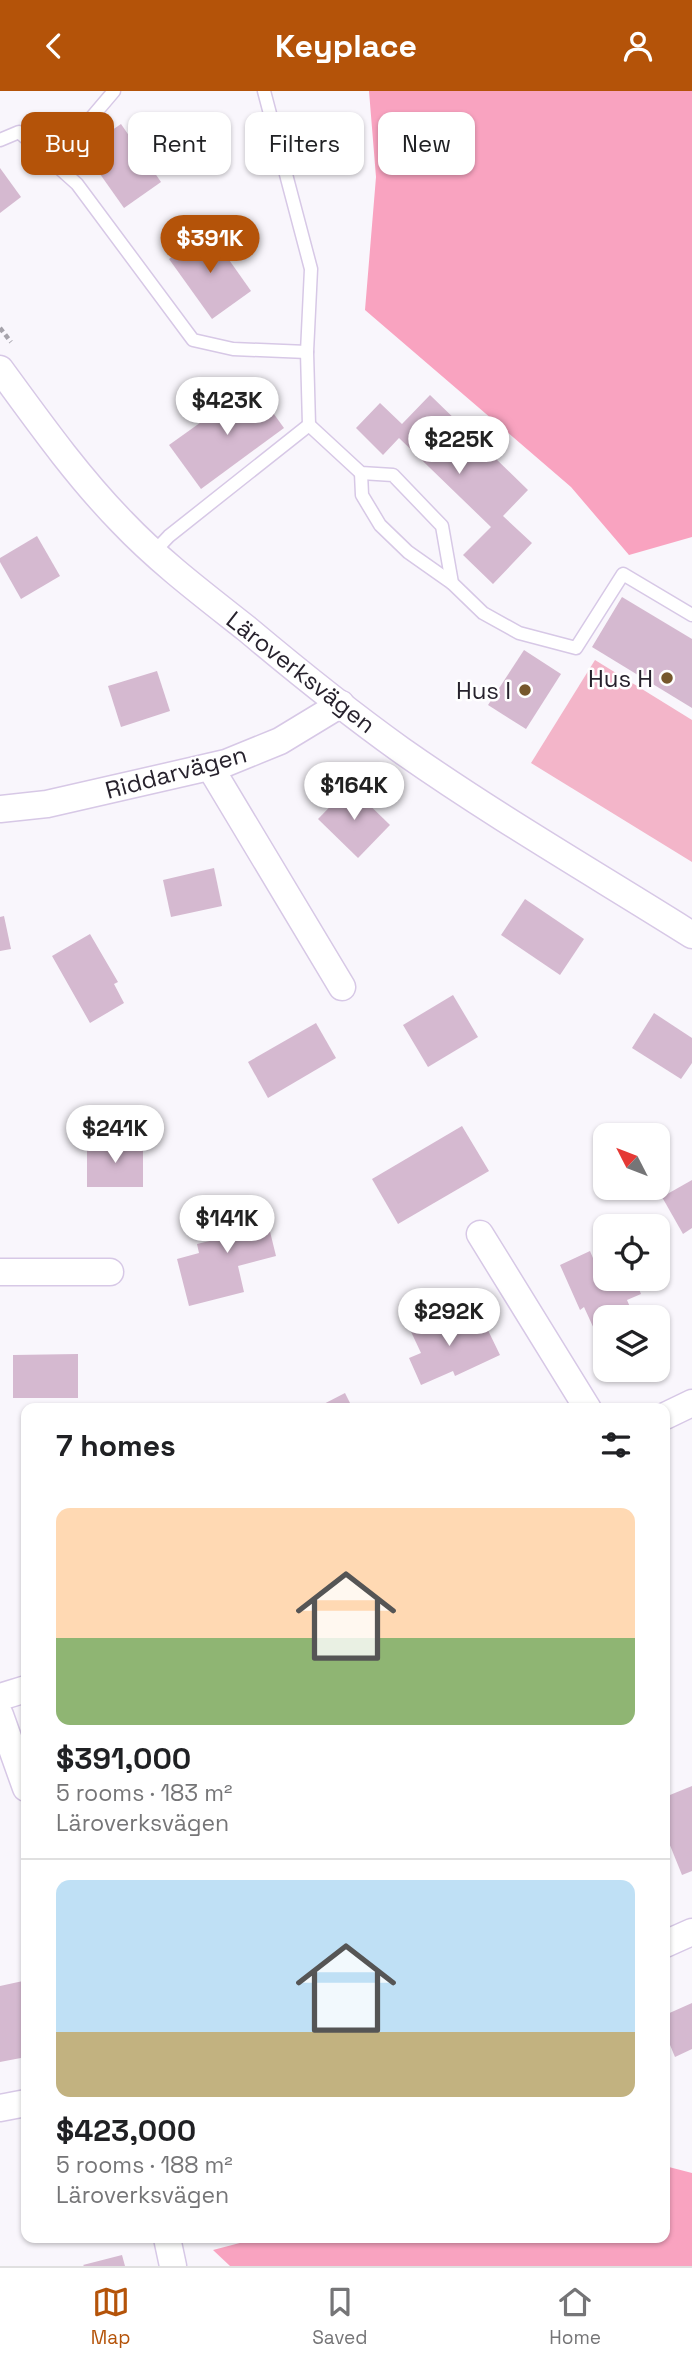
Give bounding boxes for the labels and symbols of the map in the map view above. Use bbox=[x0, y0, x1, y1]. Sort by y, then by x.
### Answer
pin: $391K bbox=[161, 215, 259, 275]
pin: $423K bbox=[178, 377, 276, 437]
pin: $225K bbox=[410, 417, 508, 476]
street label: Läroverksvägen bbox=[220, 604, 382, 740]
place label: Hus H bbox=[588, 663, 653, 694]
marker: Hus H bbox=[659, 670, 675, 686]
place label: Hus I bbox=[456, 675, 511, 706]
marker: Hus I bbox=[517, 682, 533, 698]
street label: Riddarvägen bbox=[102, 738, 250, 806]
pin: $164K bbox=[305, 763, 403, 822]
pin: $241K bbox=[66, 1105, 164, 1165]
north arrow bbox=[593, 1123, 670, 1201]
pin: $141K bbox=[178, 1195, 276, 1255]
pin: $292K bbox=[400, 1289, 498, 1348]

